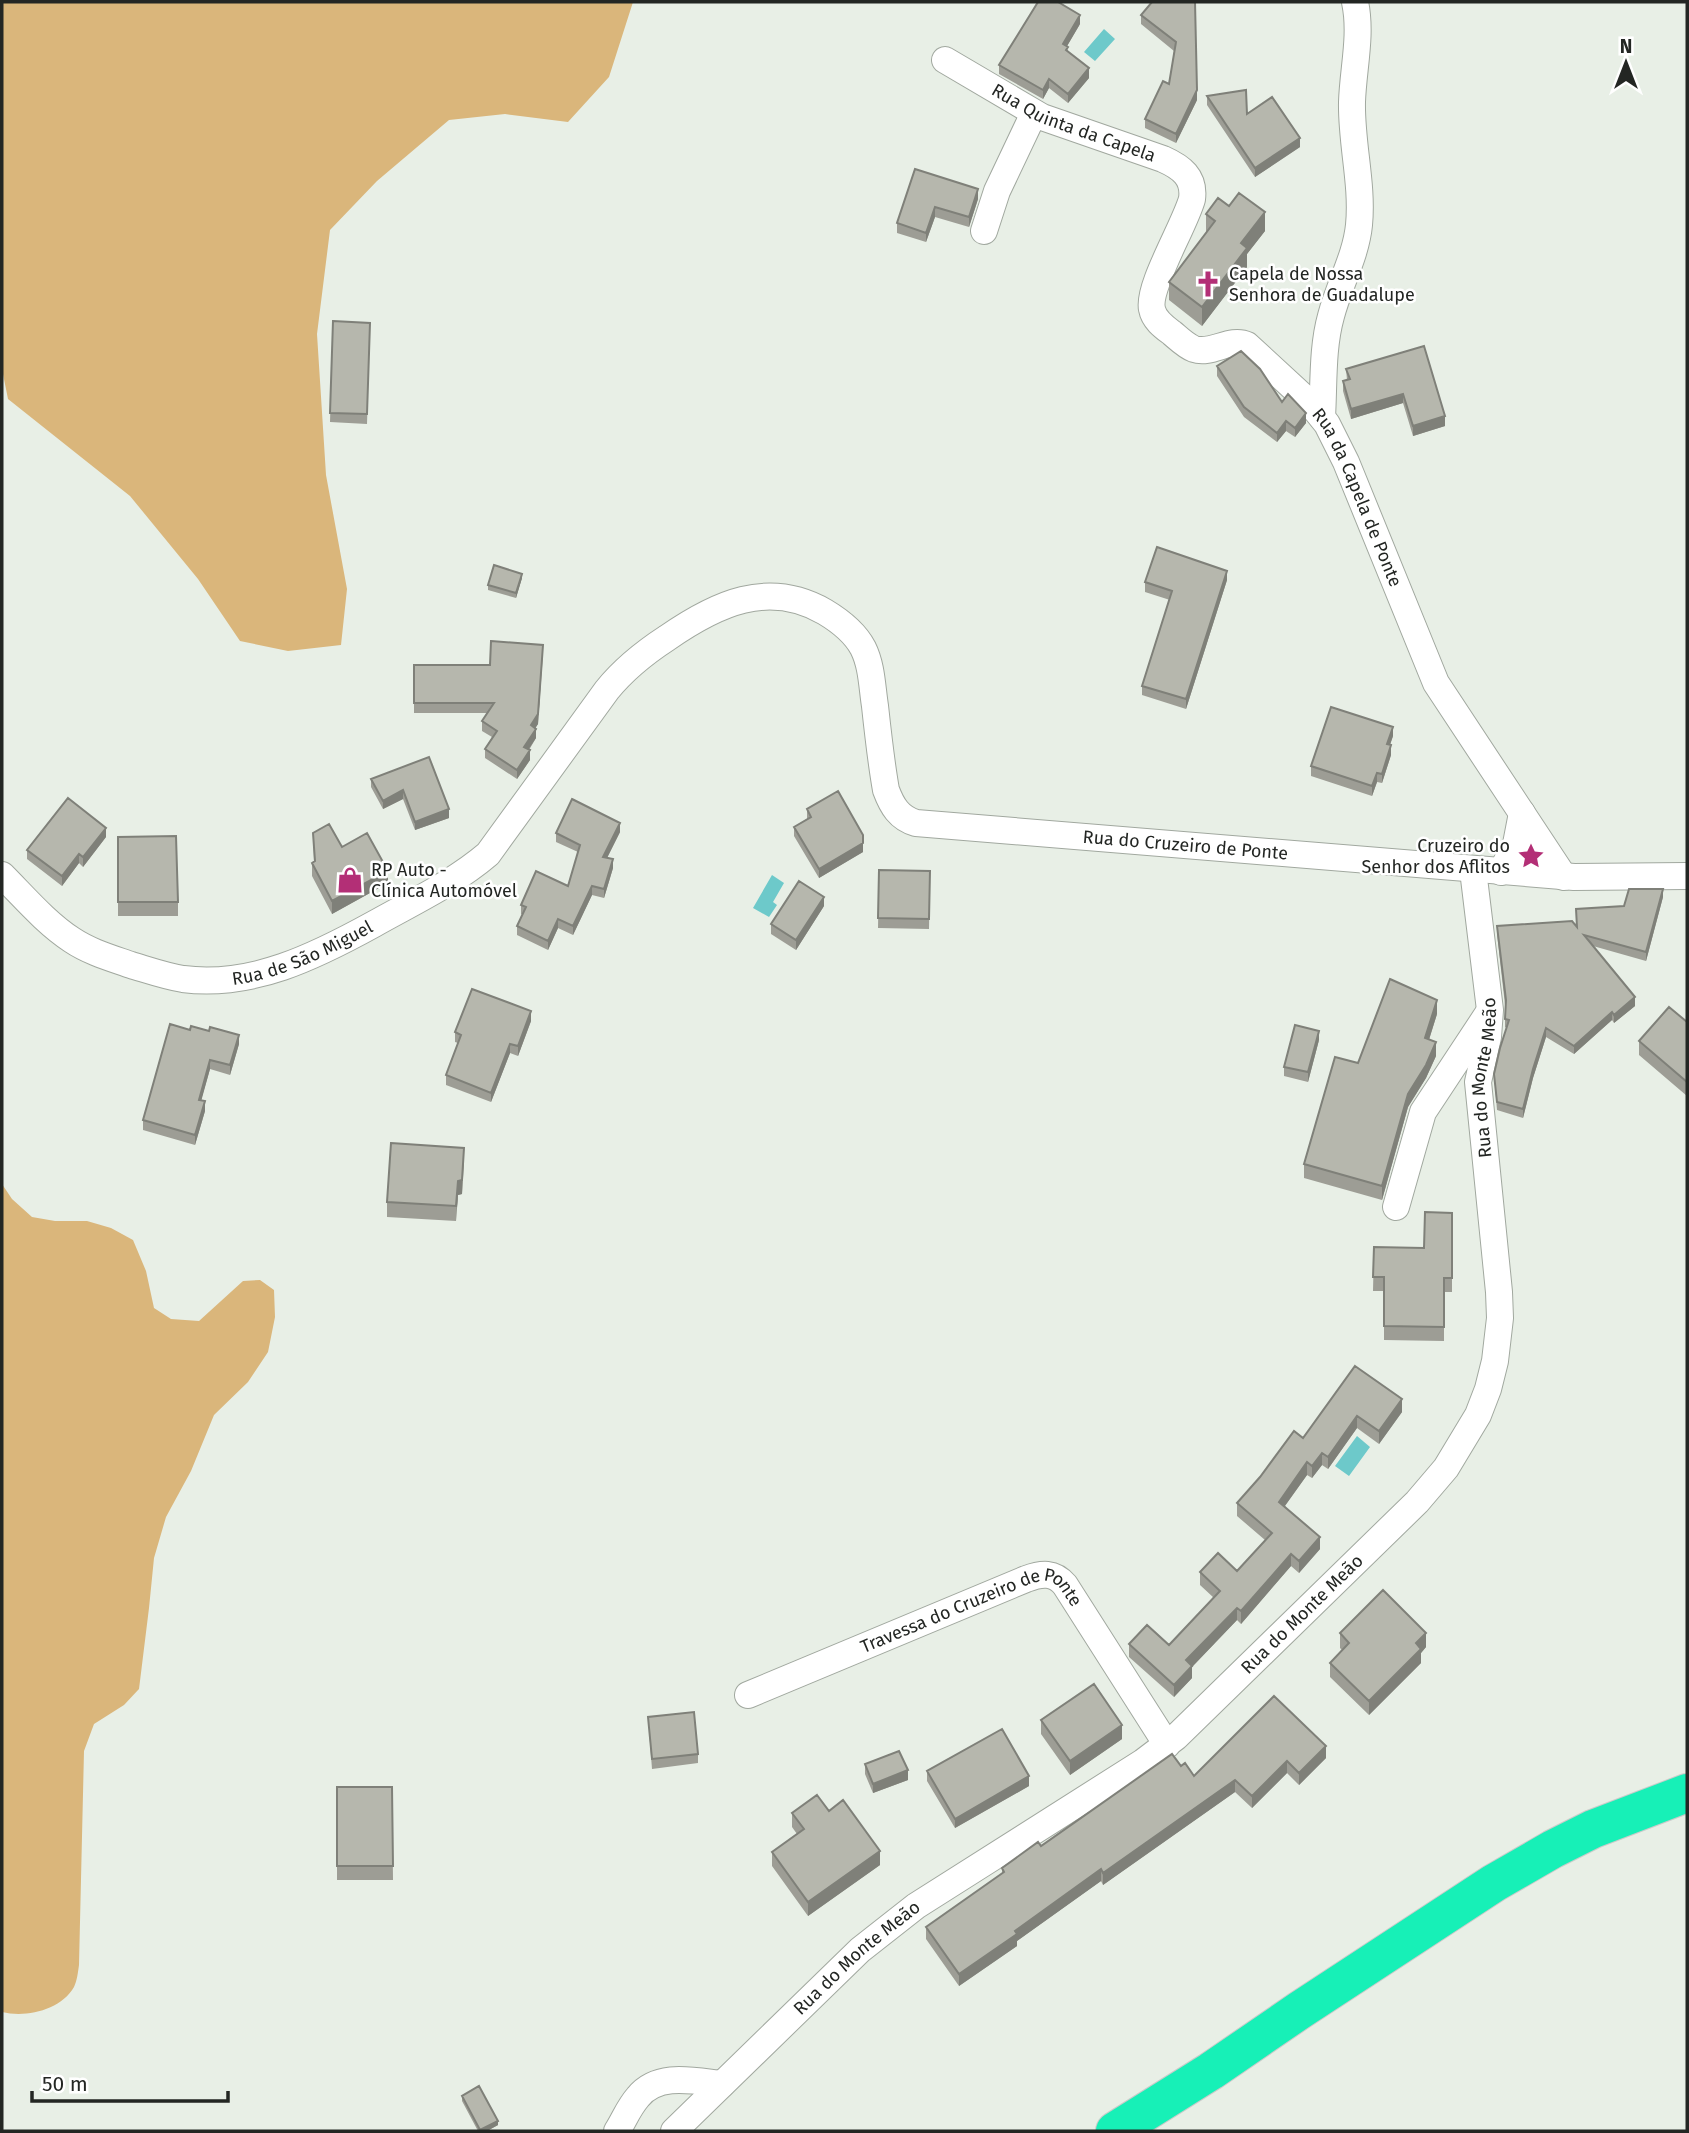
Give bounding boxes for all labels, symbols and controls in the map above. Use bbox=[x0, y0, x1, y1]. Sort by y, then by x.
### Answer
north arrow bbox=[1591, 28, 1661, 98]
text: N bbox=[1620, 35, 1632, 58]
street label: Rua Quinta da Capela bbox=[988, 79, 1159, 167]
place label: Capela de Nossa Senhora de Guadalupe bbox=[1229, 263, 1415, 306]
church icon: Capela de Nossa Senhora de Guadalupe bbox=[1193, 269, 1223, 299]
street label: Rua da Capela de Ponte bbox=[1307, 403, 1407, 590]
street label: Rua do Cruzeiro de Ponte bbox=[1082, 826, 1289, 865]
place label: Cruzeiro do Senhor dos Aflitos bbox=[1361, 835, 1510, 878]
place icon: Cruzeiro do Senhor dos Aflitos bbox=[1516, 841, 1546, 871]
place label: RP Auto - Clínica Automóvel bbox=[371, 859, 517, 902]
shop icon: RP Auto - Clínica Automóvel bbox=[335, 865, 365, 895]
street label: Rua de São Miguel bbox=[230, 916, 377, 990]
street label: Rua do Monte Meão bbox=[1467, 996, 1501, 1159]
street label: Rua do Monte Meão bbox=[1236, 1550, 1368, 1679]
street label: Travessa do Cruzeiro de Ponte bbox=[857, 1563, 1087, 1658]
street label: Rua do Monte Meão bbox=[789, 1896, 925, 2020]
scale bar bbox=[32, 2060, 228, 2104]
text: 50 m bbox=[42, 2071, 88, 2097]

